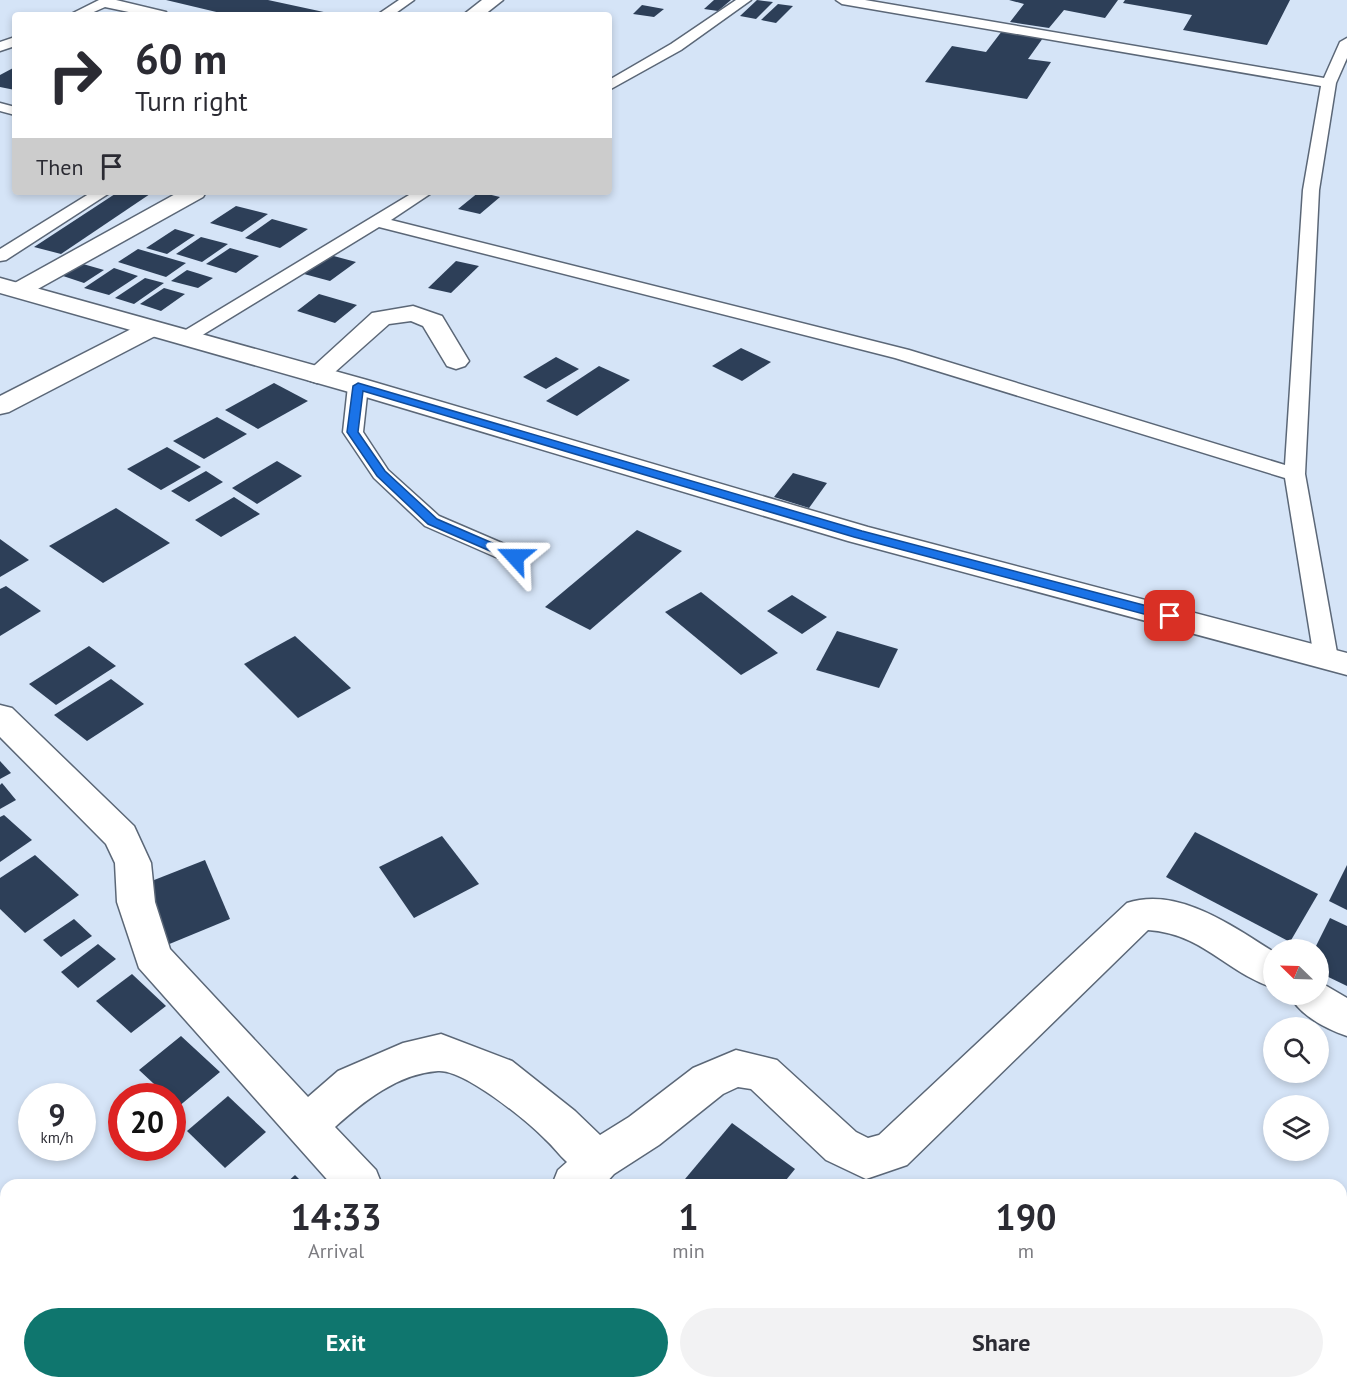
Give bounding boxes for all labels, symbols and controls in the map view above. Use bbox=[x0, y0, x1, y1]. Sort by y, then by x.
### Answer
text: 60 m bbox=[135, 31, 227, 86]
icon: right bbox=[36, 36, 114, 114]
text: Turn right bbox=[135, 84, 248, 118]
icon: arrive bbox=[95, 150, 128, 183]
text: Then bbox=[36, 153, 83, 181]
position arrow bbox=[483, 525, 547, 589]
pin bbox=[1144, 590, 1195, 641]
icon: arrive bbox=[1153, 599, 1186, 632]
north arrow bbox=[1263, 939, 1329, 1005]
map controls bbox=[1263, 939, 1329, 1161]
button: search bbox=[1263, 1017, 1329, 1083]
speed limit sign: 20 bbox=[108, 1083, 186, 1161]
text: 9 bbox=[48, 1095, 66, 1134]
button: layers bbox=[1263, 1095, 1329, 1161]
text: km/h bbox=[41, 1128, 73, 1147]
text: 14:33 bbox=[290, 1193, 382, 1240]
text: 1 bbox=[678, 1193, 699, 1240]
text: 190 bbox=[995, 1193, 1057, 1240]
text: Arrival bbox=[308, 1238, 364, 1264]
text: min bbox=[672, 1238, 705, 1264]
text: m bbox=[1018, 1238, 1034, 1264]
button: Exit bbox=[24, 1308, 668, 1377]
button: Share bbox=[680, 1308, 1323, 1377]

